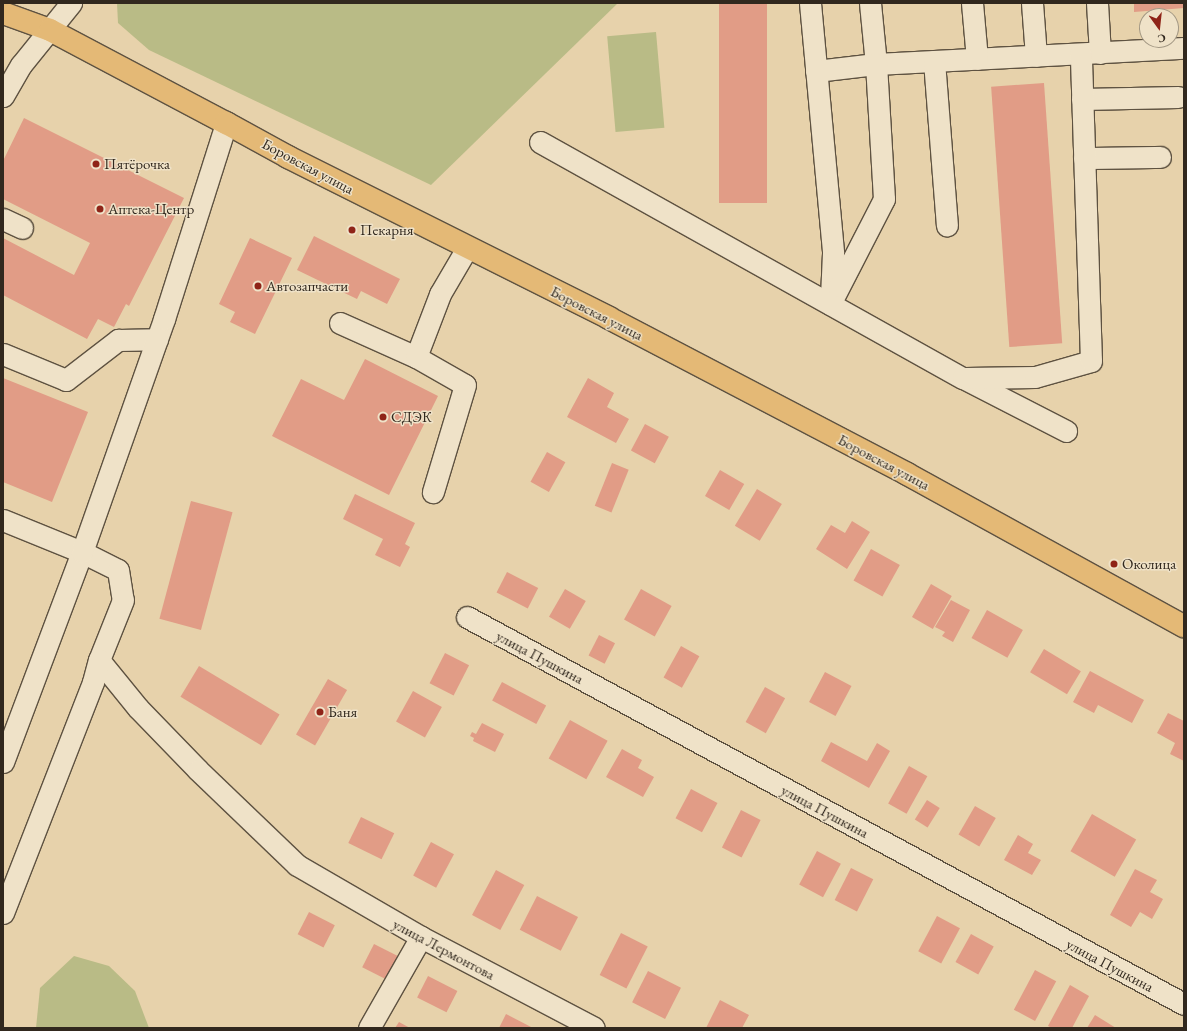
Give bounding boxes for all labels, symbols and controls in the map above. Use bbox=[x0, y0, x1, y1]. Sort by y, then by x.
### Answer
north arrow bbox=[1139, 8, 1179, 48]
text: С bbox=[1156, 31, 1167, 46]
street label: Боровская улица bbox=[259, 134, 357, 198]
place label: Пятёрочка bbox=[104, 155, 170, 173]
marker: Пятёрочка bbox=[91, 159, 101, 169]
place label: Аптека-Центр bbox=[108, 200, 194, 218]
marker: Аптека-Центр bbox=[95, 204, 105, 214]
place label: Пекарня bbox=[360, 221, 414, 239]
marker: Пекарня bbox=[347, 225, 357, 235]
place label: Автозапчасти bbox=[266, 277, 348, 295]
marker: Автозапчасти bbox=[253, 281, 263, 291]
street label: Боровская улица bbox=[548, 282, 646, 344]
place label: СДЭК bbox=[391, 408, 432, 426]
marker: СДЭК bbox=[378, 412, 388, 422]
street label: Боровская улица bbox=[835, 430, 933, 494]
place label: Околица bbox=[1122, 555, 1176, 573]
marker: Околица bbox=[1109, 559, 1119, 569]
street label: улица Пушкина bbox=[493, 626, 587, 688]
place label: Баня bbox=[328, 703, 357, 721]
marker: Баня bbox=[315, 707, 325, 717]
street label: улица Пушкина bbox=[778, 780, 872, 842]
street label: улица Лермонтова bbox=[390, 915, 498, 983]
street label: улица Пушкина bbox=[1063, 934, 1157, 996]

